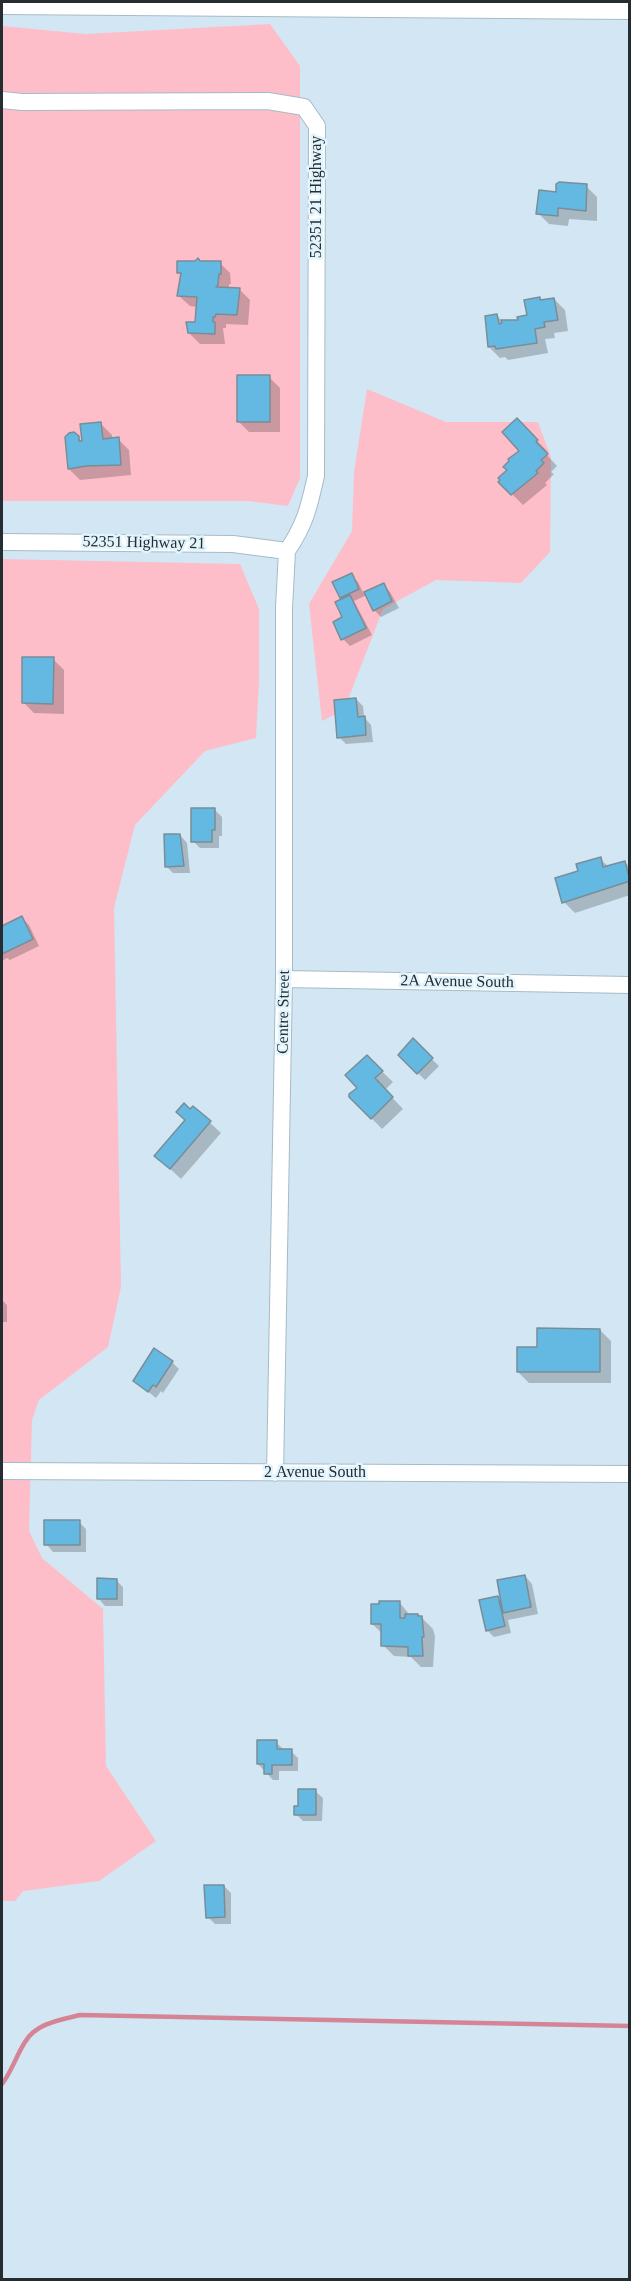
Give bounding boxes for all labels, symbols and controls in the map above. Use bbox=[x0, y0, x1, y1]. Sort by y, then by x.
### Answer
street label: 52351 21 Highway bbox=[307, 136, 327, 258]
street label: 52351 Highway 21 bbox=[83, 532, 205, 554]
street label: Centre Street bbox=[274, 970, 294, 1054]
street label: 2A Avenue South bbox=[400, 971, 514, 993]
street label: 2 Avenue South bbox=[264, 1463, 366, 1483]

